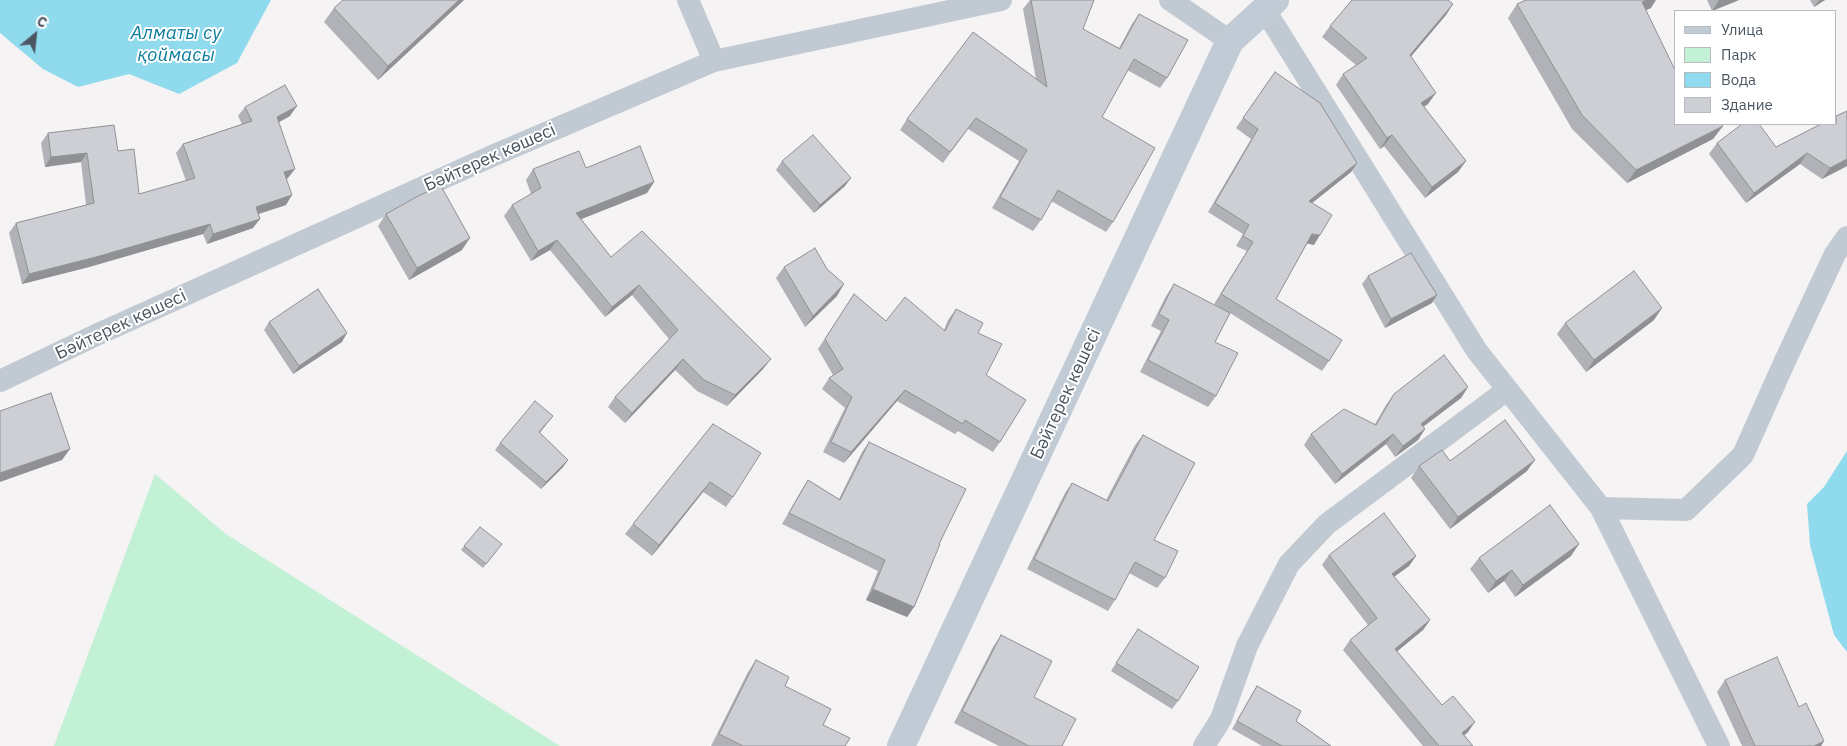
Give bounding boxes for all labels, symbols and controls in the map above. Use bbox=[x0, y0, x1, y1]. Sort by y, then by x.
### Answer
north arrow bbox=[10, 10, 60, 60]
legend bbox=[1674, 10, 1837, 125]
text: С bbox=[34, 12, 50, 32]
text: Улица bbox=[1721, 20, 1763, 39]
water label: Алматы су қоймасы bbox=[130, 23, 222, 67]
text: Парк bbox=[1721, 45, 1756, 64]
text: Вода bbox=[1721, 70, 1756, 89]
text: Здание bbox=[1721, 95, 1773, 114]
street label: Бәйтерек көшесі bbox=[421, 119, 559, 197]
street label: Бәйтерек көшесі bbox=[52, 285, 190, 365]
street label: Бәйтерек көшесі bbox=[1026, 325, 1106, 463]

